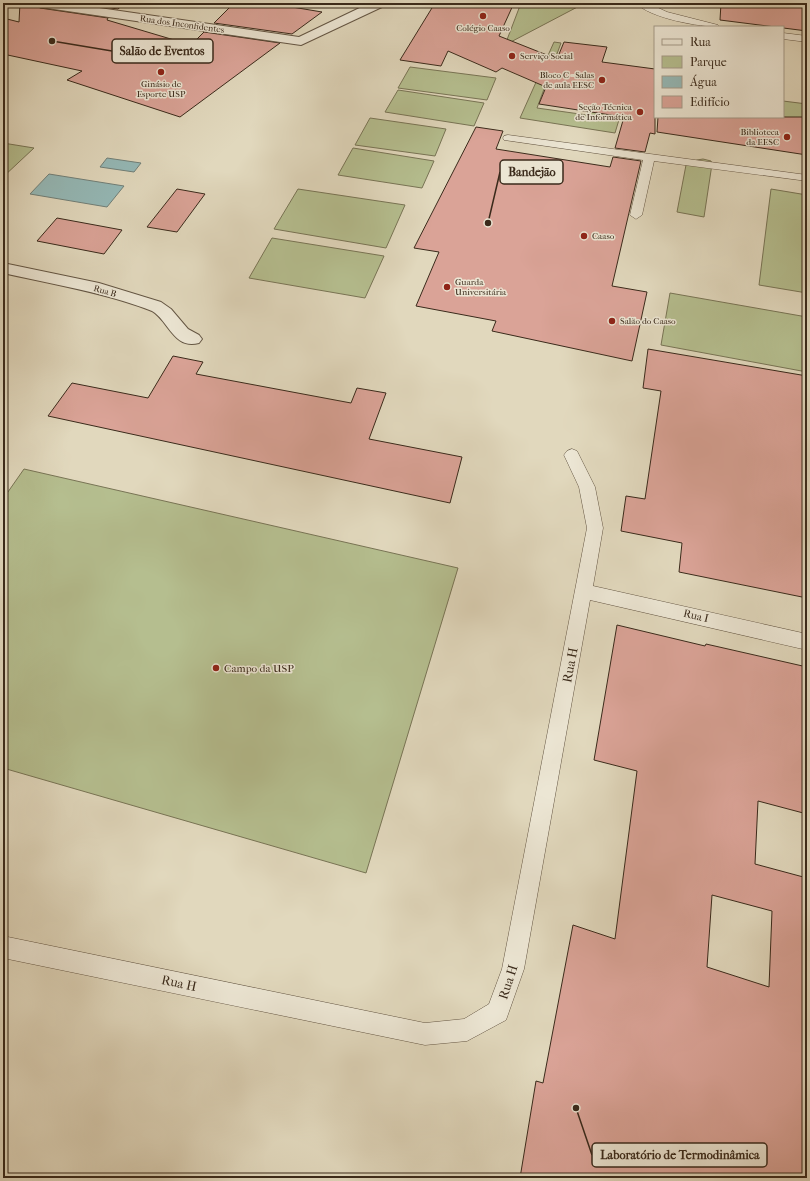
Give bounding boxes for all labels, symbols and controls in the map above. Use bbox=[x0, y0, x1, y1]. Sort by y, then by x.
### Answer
marker: Colégio Caaso bbox=[478, 11, 488, 21]
street label: Rua dos Inconfidentes bbox=[139, 13, 226, 35]
place label: Colégio Caaso bbox=[456, 23, 510, 33]
legend bbox=[654, 26, 784, 118]
text: Rua bbox=[690, 35, 711, 49]
callout: Salão de Eventos bbox=[112, 39, 213, 63]
text: Salão de Eventos bbox=[120, 44, 205, 58]
marker: Serviço Social bbox=[507, 51, 517, 61]
place label: Serviço Social bbox=[520, 51, 574, 62]
text: Parque bbox=[690, 55, 727, 69]
marker: Ginásio de Esporte USP bbox=[156, 67, 166, 77]
place label: Bloco C - Salas de aula EESC bbox=[540, 70, 595, 90]
text: Água bbox=[689, 74, 717, 89]
marker: Bloco C - Salas de aula EESC bbox=[597, 75, 607, 85]
place label: Ginásio de Esporte USP bbox=[137, 79, 186, 99]
text: Edifício bbox=[690, 95, 730, 109]
place label: Seção Técnica de Informática bbox=[575, 102, 633, 122]
marker: Seção Técnica de Informática bbox=[635, 107, 645, 117]
place label: Biblioteca da EESC bbox=[741, 127, 780, 147]
marker: Biblioteca da EESC bbox=[782, 132, 792, 142]
callout: Bandejão bbox=[500, 160, 563, 184]
text: Bandejão bbox=[508, 165, 556, 179]
marker: Caaso bbox=[579, 231, 589, 241]
place label: Caaso bbox=[592, 231, 615, 241]
place label: Guarda Universitária bbox=[455, 277, 507, 297]
marker: Guarda Universitária bbox=[442, 282, 452, 292]
street label: Rua B bbox=[92, 283, 118, 299]
marker: Salão do Caaso bbox=[607, 316, 617, 326]
place label: Salão do Caaso bbox=[620, 316, 676, 326]
street label: Rua I bbox=[682, 607, 711, 625]
street label: Rua H bbox=[559, 646, 581, 684]
place label: Campo da USP bbox=[224, 662, 294, 675]
marker: Campo da USP bbox=[211, 663, 221, 673]
street label: Rua H bbox=[495, 963, 521, 1001]
street label: Rua H bbox=[160, 972, 198, 994]
callout: Laboratório de Termodinâmica bbox=[592, 1143, 767, 1167]
text: Laboratório de Termodinâmica bbox=[600, 1148, 760, 1162]

